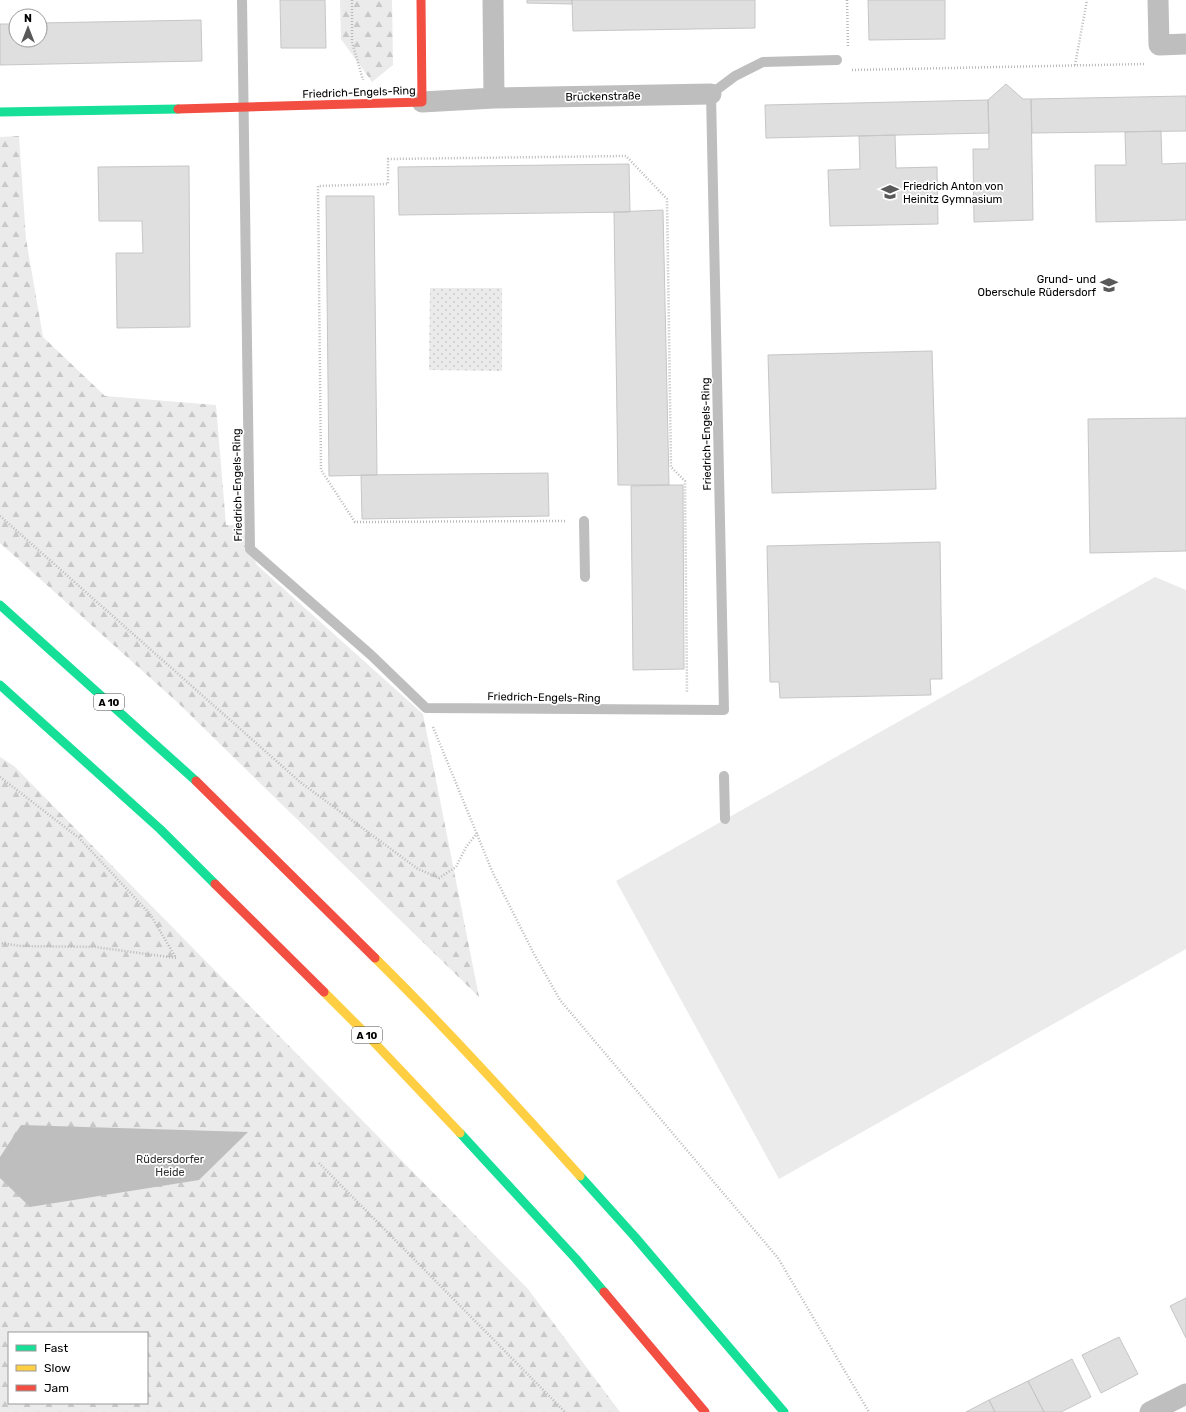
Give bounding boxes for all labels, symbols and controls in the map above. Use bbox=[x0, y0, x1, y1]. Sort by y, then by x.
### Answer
north arrow bbox=[8, 8, 48, 48]
text: N bbox=[24, 12, 32, 25]
street label: Friedrich-Engels-Ring bbox=[302, 84, 416, 101]
street label: Brückenstraße bbox=[565, 89, 641, 104]
place label: Friedrich Anton von Heinitz Gymnasium bbox=[903, 180, 1003, 206]
school or university icon: Friedrich Anton von Heinitz Gymnasium bbox=[880, 182, 900, 202]
place label: Grund- und Oberschule Rüdersdorf bbox=[978, 273, 1097, 299]
school or university icon: Grund- und Oberschule Rüdersdorf bbox=[1099, 275, 1119, 295]
street label: Friedrich-Engels-Ring bbox=[699, 377, 714, 491]
street label: Friedrich-Engels-Ring bbox=[230, 428, 245, 542]
street label: Friedrich-Engels-Ring bbox=[487, 690, 601, 705]
road number: A 10 bbox=[94, 694, 124, 710]
road number: A 10 bbox=[352, 1027, 382, 1043]
park label: Rüdersdorfer Heide bbox=[136, 1153, 205, 1179]
legend bbox=[8, 1332, 148, 1404]
text: Fast bbox=[44, 1341, 68, 1355]
text: Slow bbox=[44, 1361, 71, 1375]
text: Jam bbox=[44, 1381, 69, 1395]

